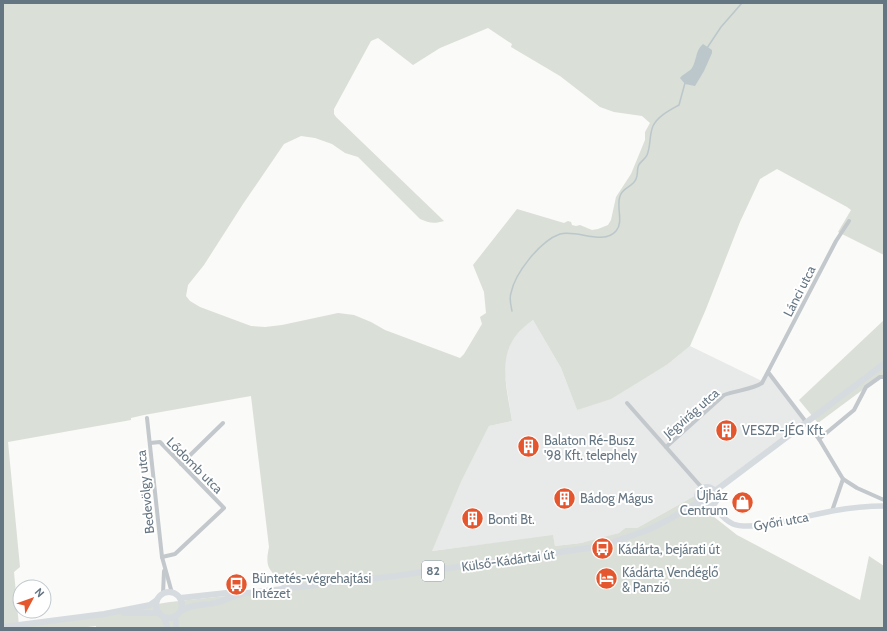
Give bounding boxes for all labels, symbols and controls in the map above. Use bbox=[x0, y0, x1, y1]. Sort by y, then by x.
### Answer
street label: Lánci utca bbox=[779, 262, 819, 319]
street label: Jégvirág utca bbox=[659, 384, 723, 442]
building icon: VESZP-JÉG Kft. bbox=[714, 417, 740, 443]
place label: VESZP-JÉG Kft. bbox=[742, 421, 826, 438]
place label: Balaton Ré-Busz '98 Kft. telephely bbox=[544, 432, 638, 463]
street label: Lődomb utca bbox=[164, 434, 227, 497]
building icon: Balaton Ré-Busz '98 Kft. telephely bbox=[516, 434, 542, 460]
street label: Bedevölgy utca bbox=[133, 449, 157, 535]
building icon: Bádog Mágus bbox=[551, 485, 577, 511]
place label: Újház Centrum bbox=[680, 486, 728, 518]
shop icon: Újház Centrum bbox=[730, 489, 756, 515]
place label: Bádog Mágus bbox=[580, 490, 654, 506]
building icon: Bonti Bt. bbox=[460, 506, 486, 532]
street label: Győri utca bbox=[752, 508, 810, 534]
place label: Bonti Bt. bbox=[488, 511, 535, 527]
bus stop icon: Kádárta, bejárati út bbox=[590, 536, 616, 562]
place label: Kádárta, bejárati út bbox=[618, 541, 720, 558]
street label: Külső-Kádártai út bbox=[461, 545, 556, 574]
road number: 82 bbox=[422, 561, 444, 581]
place label: Kádárta Vendéglő & Panzió bbox=[622, 564, 718, 595]
hotel icon: Kádárta Vendéglő & Panzió bbox=[594, 566, 620, 592]
place label: Büntetés-végrehajtási Intézet bbox=[252, 570, 371, 601]
bus stop icon: Büntetés-végrehajtási Intézet bbox=[223, 572, 249, 598]
north arrow bbox=[12, 579, 52, 619]
text: N bbox=[32, 585, 47, 600]

